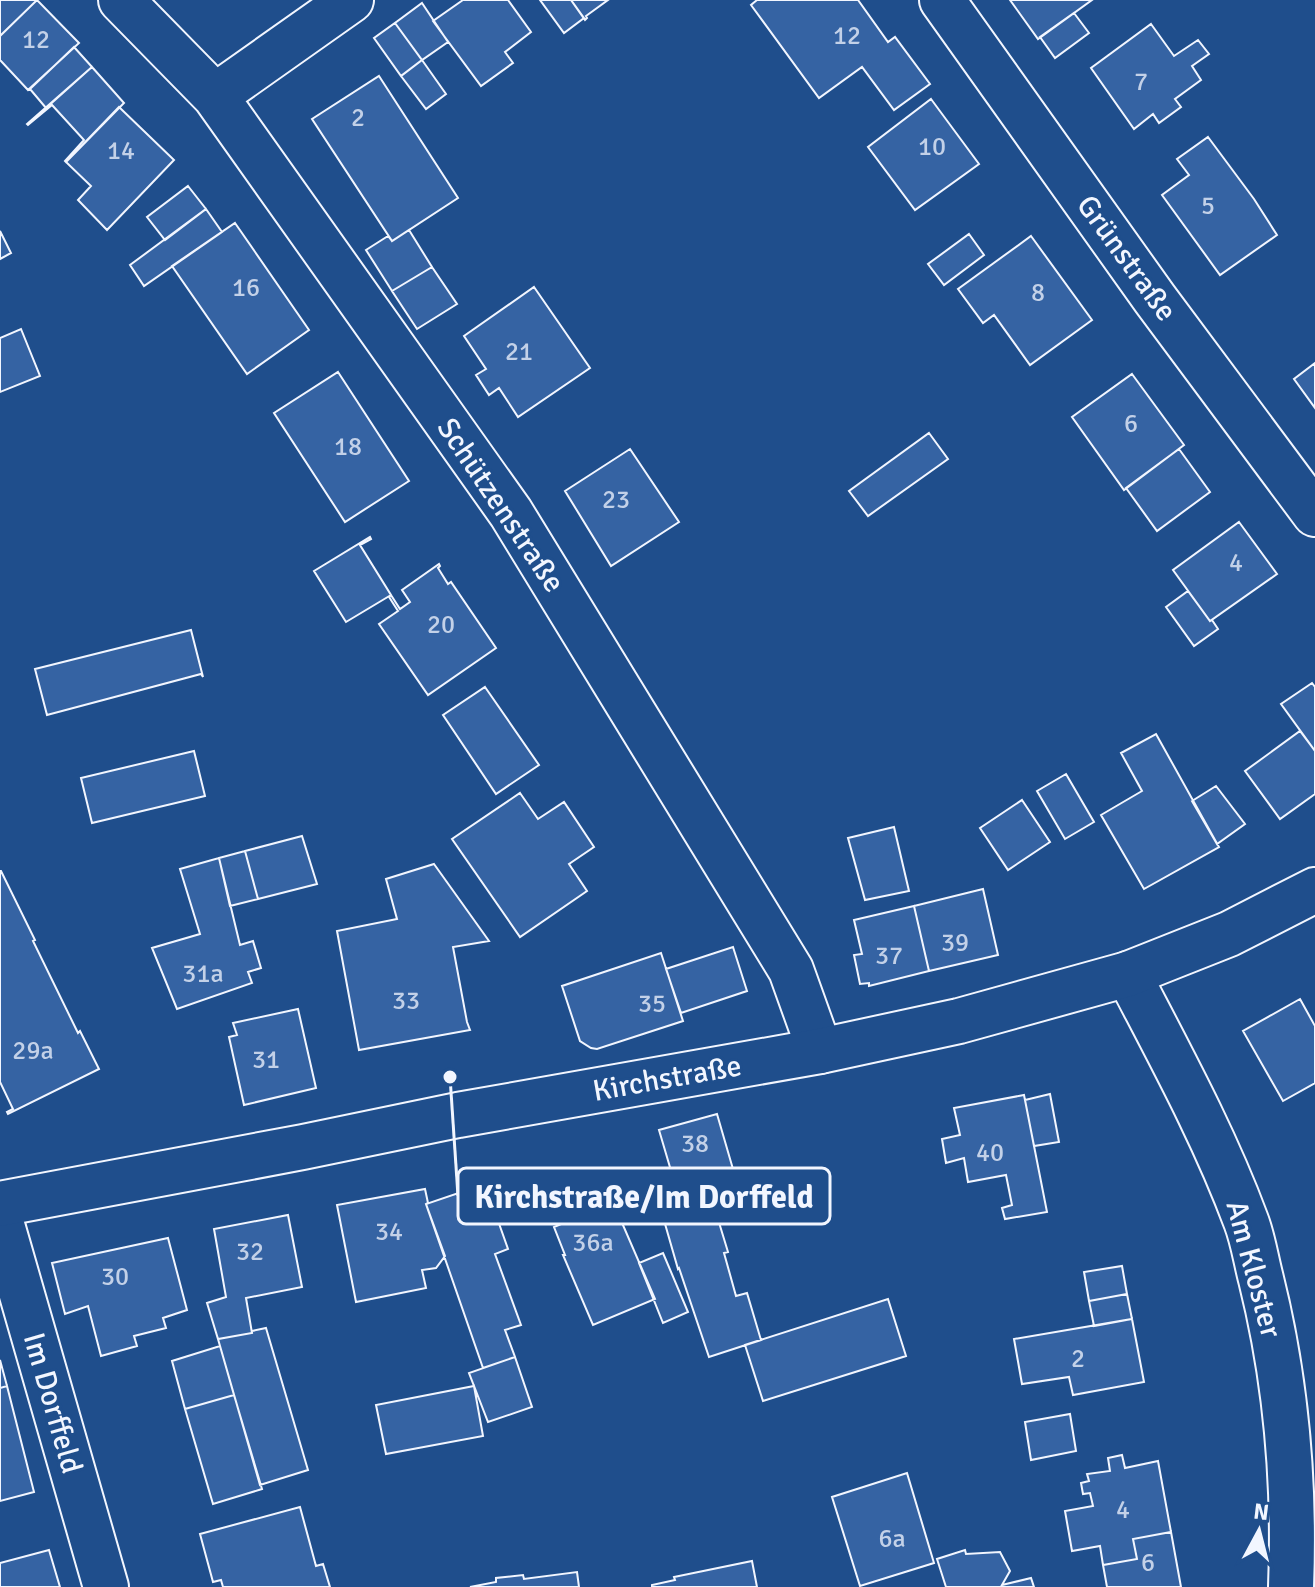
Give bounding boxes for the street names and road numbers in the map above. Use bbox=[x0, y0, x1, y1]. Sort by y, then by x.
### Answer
street label: Grünstraße bbox=[1069, 188, 1185, 328]
street label: Schützenstraße bbox=[429, 411, 572, 599]
street label: Kirchstraße bbox=[590, 1047, 744, 1110]
street label: Am Kloster bbox=[1217, 1197, 1290, 1342]
street label: Im Dorffeld bbox=[15, 1328, 90, 1478]

